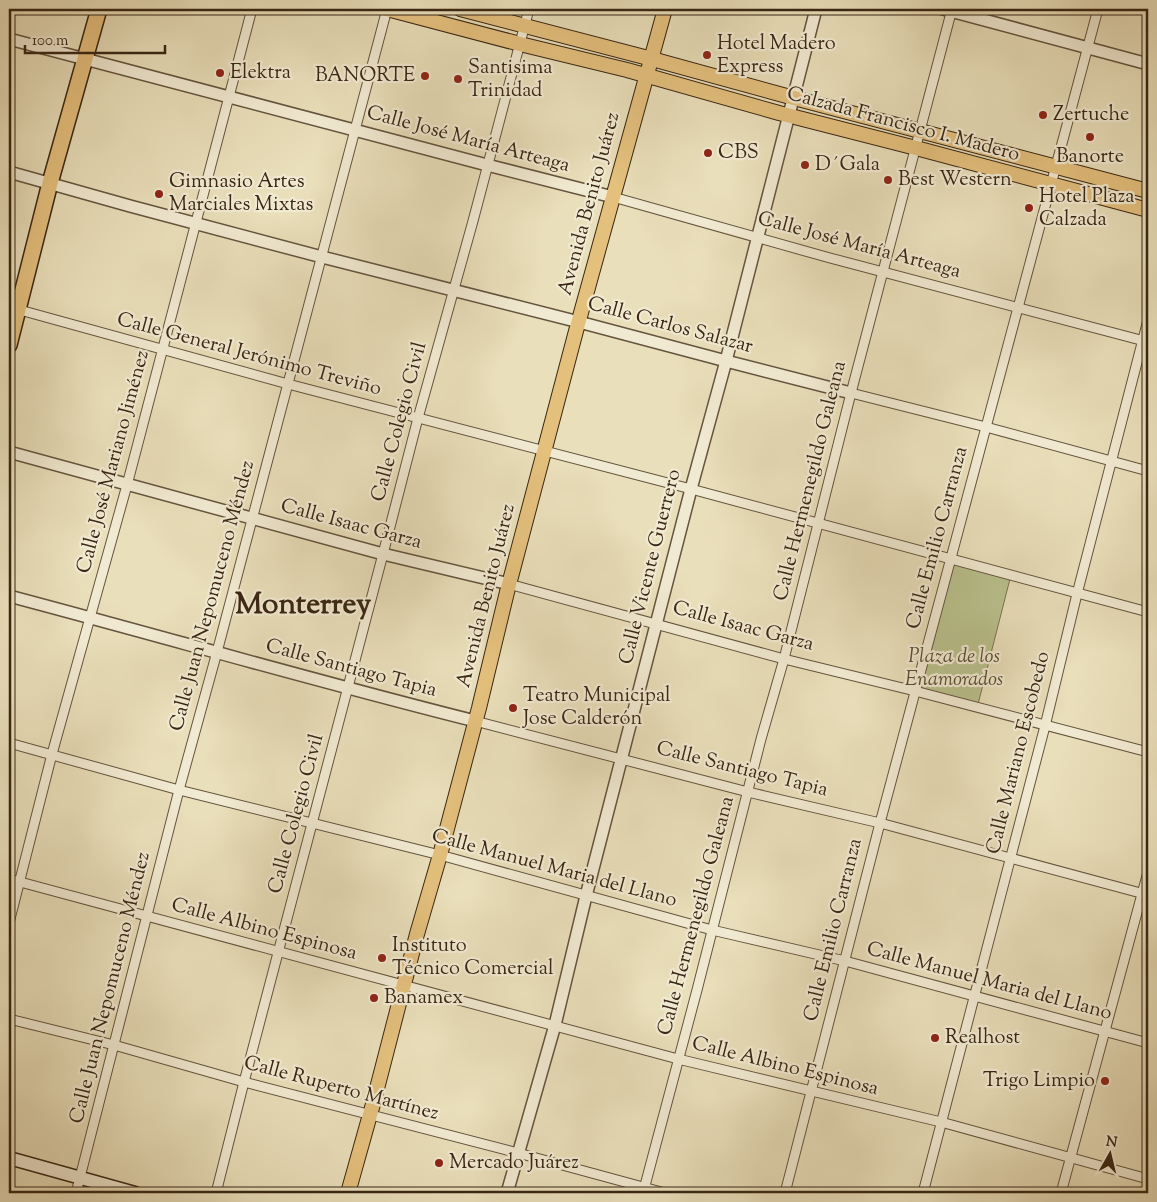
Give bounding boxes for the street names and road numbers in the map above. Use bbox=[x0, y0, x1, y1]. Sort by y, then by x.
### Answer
street label: Calzada Francisco I. Madero bbox=[783, 80, 1023, 170]
street label: Calle José María Arteaga bbox=[363, 99, 573, 181]
street label: Avenida Benito Juárez bbox=[552, 109, 628, 299]
street label: Calle José María Arteaga bbox=[754, 205, 964, 287]
street label: Calle Carlos Salazar bbox=[584, 290, 756, 362]
street label: Calle General Jerónimo Treviño bbox=[113, 306, 385, 404]
street label: Calle Colegio Civil bbox=[365, 338, 435, 505]
street label: Calle José Mariano Jiménez bbox=[70, 347, 158, 577]
street label: Calle Hermenegildo Galeana bbox=[767, 358, 855, 604]
street label: Calle Emilio Carranza bbox=[900, 444, 976, 632]
street label: Calle Juan Nepomuceno Méndez bbox=[163, 457, 263, 735]
street label: Calle Vicente Guerrero bbox=[613, 466, 689, 668]
street label: Calle Isaac Garza bbox=[277, 492, 425, 558]
street label: Avenida Benito Juárez bbox=[450, 501, 524, 691]
street label: Calle Isaac Garza bbox=[669, 594, 817, 660]
street label: Calle Santiago Tapia bbox=[262, 632, 440, 706]
street label: Calle Mariano Escobedo bbox=[980, 648, 1058, 858]
street label: Calle Colegio Civil bbox=[262, 730, 332, 897]
street label: Calle Santiago Tapia bbox=[653, 735, 831, 805]
street label: Calle Hermenegildo Galeana bbox=[651, 793, 743, 1039]
street label: Calle Manuel Maria del Llano bbox=[428, 822, 680, 916]
street label: Calle Emilio Carranza bbox=[797, 835, 871, 1025]
street label: Calle Juan Nepomuceno Méndez bbox=[63, 849, 159, 1127]
street label: Calle Albino Espinosa bbox=[168, 891, 360, 969]
street label: Calle Manuel Maria del Llano bbox=[863, 935, 1115, 1029]
street label: Calle Albino Espinosa bbox=[689, 1030, 881, 1104]
street label: Calle Ruperto Martínez bbox=[240, 1049, 442, 1129]

